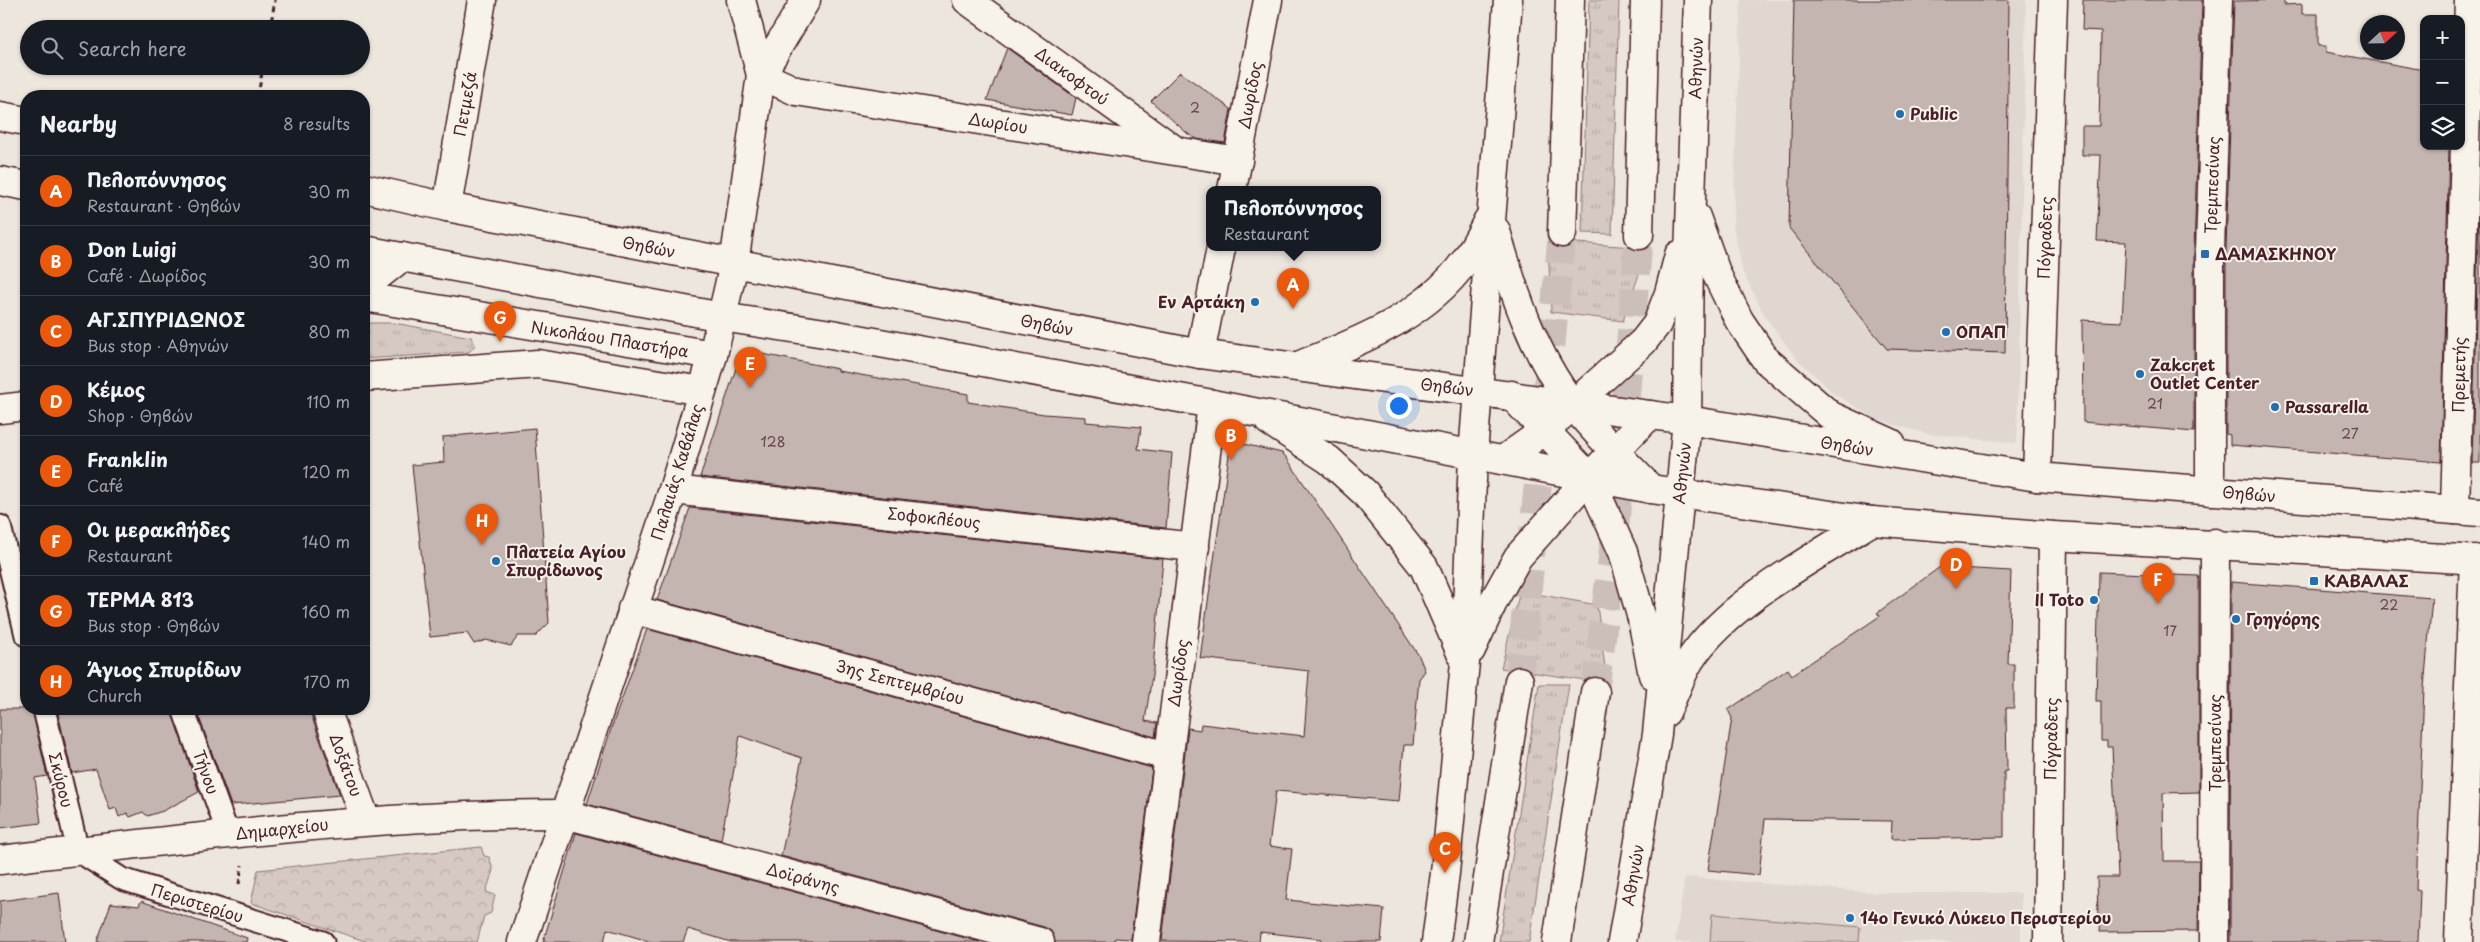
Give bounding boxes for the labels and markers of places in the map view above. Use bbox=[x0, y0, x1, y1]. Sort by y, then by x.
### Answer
place label: Public bbox=[1910, 101, 1958, 125]
marker: Public bbox=[1894, 108, 1906, 120]
place label: ΔΑΜΑΣΚΗΝΟΥ bbox=[2215, 241, 2336, 265]
marker: ΔΑΜΑΣΚΗΝΟΥ bbox=[2199, 248, 2211, 260]
pin: A bbox=[1277, 268, 1309, 309]
place label: Εν Αρτάκη bbox=[1158, 289, 1245, 313]
marker: Εν Αρτάκη bbox=[1249, 296, 1261, 308]
pin: G bbox=[484, 301, 516, 342]
place label: ΟΠΑΠ bbox=[1956, 319, 2006, 343]
marker: ΟΠΑΠ bbox=[1940, 326, 1952, 338]
pin: E bbox=[734, 347, 766, 388]
place label: Zakcret Outlet Center bbox=[2150, 352, 2260, 394]
marker: Zakcret Outlet Center bbox=[2134, 368, 2146, 380]
place label: Passarella bbox=[2285, 394, 2369, 418]
marker: Passarella bbox=[2269, 401, 2281, 413]
pin: B bbox=[1215, 419, 1247, 460]
pin: H bbox=[466, 504, 498, 545]
place label: Πλατεία Αγίου Σπυρίδωνος bbox=[506, 539, 626, 581]
pin: D bbox=[1940, 548, 1972, 589]
marker: Πλατεία Αγίου Σπυρίδωνος bbox=[490, 555, 502, 567]
pin: F bbox=[2142, 563, 2174, 604]
place label: ΚΑΒΑΛΑΣ bbox=[2324, 568, 2409, 592]
marker: ΚΑΒΑΛΑΣ bbox=[2308, 575, 2320, 587]
place label: Il Toto bbox=[2034, 587, 2084, 611]
marker: Il Toto bbox=[2088, 594, 2100, 606]
place label: Γρηγόρης bbox=[2246, 606, 2320, 630]
marker: Γρηγόρης bbox=[2230, 613, 2242, 625]
pin: C bbox=[1429, 832, 1461, 873]
place label: 14ο Γενικό Λύκειο Περιστερίου bbox=[1860, 905, 2111, 929]
marker: 14ο Γενικό Λύκειο Περιστερίου bbox=[1844, 912, 1856, 924]

